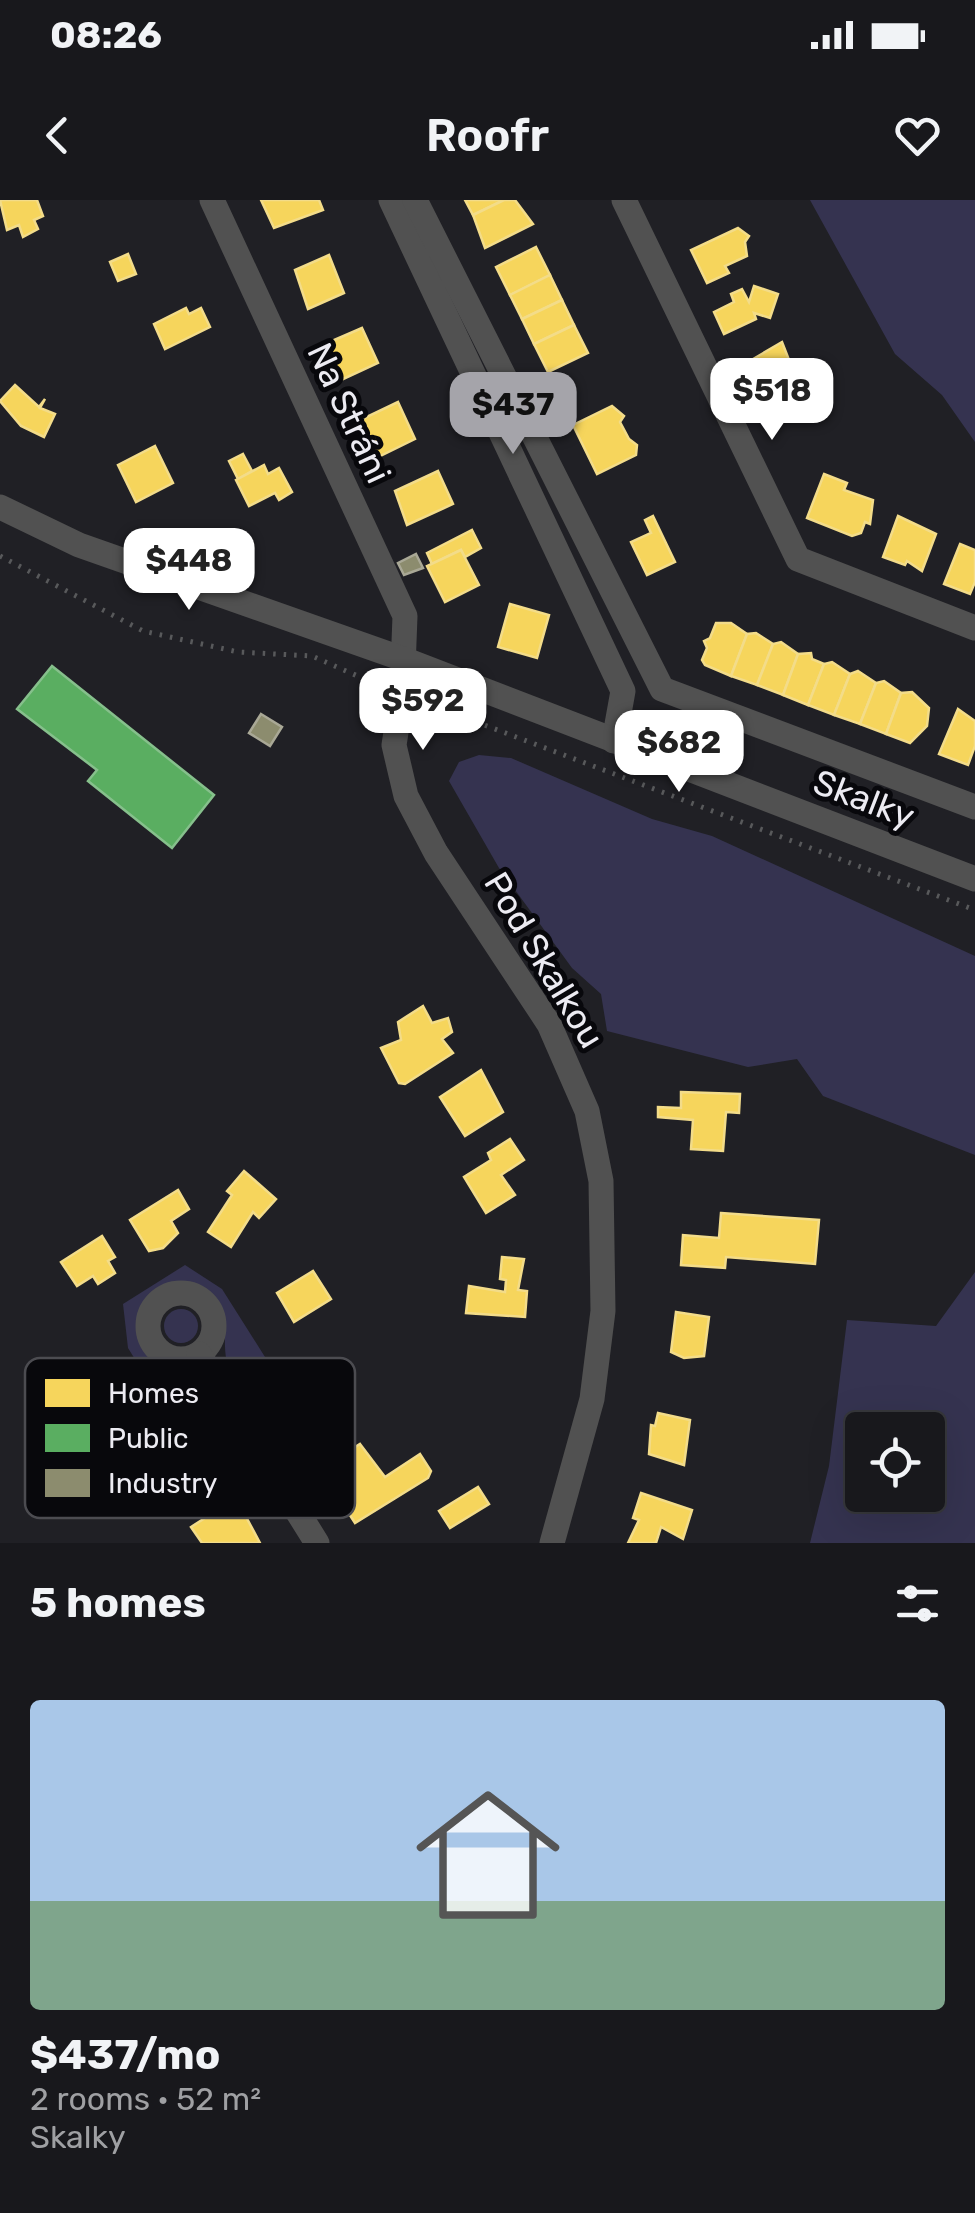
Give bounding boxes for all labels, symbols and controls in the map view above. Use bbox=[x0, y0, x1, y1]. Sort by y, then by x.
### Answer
text: 08:26 bbox=[50, 12, 162, 58]
icon: back bbox=[30, 108, 85, 163]
icon: heart bbox=[890, 108, 945, 163]
text: Roofr bbox=[426, 109, 549, 162]
street label: Na Stráni bbox=[298, 336, 400, 490]
pin: $518 bbox=[713, 358, 831, 443]
text: $518 bbox=[732, 371, 812, 409]
pin: $437 bbox=[454, 372, 572, 457]
text: $437 bbox=[472, 385, 554, 423]
pin: $448 bbox=[130, 528, 248, 613]
text: $448 bbox=[146, 541, 232, 579]
pin: $592 bbox=[364, 668, 482, 753]
text: $592 bbox=[381, 681, 465, 719]
pin: $682 bbox=[620, 710, 738, 795]
text: $682 bbox=[637, 723, 721, 761]
street label: Skalky bbox=[808, 761, 920, 837]
street label: Pod Skalkou bbox=[475, 865, 613, 1055]
legend bbox=[25, 1358, 355, 1518]
text: Homes bbox=[108, 1377, 199, 1410]
map controls bbox=[845, 1412, 945, 1512]
button: locate bbox=[845, 1412, 945, 1512]
text: Public bbox=[108, 1422, 189, 1455]
text: Industry bbox=[108, 1467, 217, 1500]
icon: filters bbox=[890, 1576, 945, 1631]
text: 5 homes bbox=[30, 1578, 206, 1628]
icon: home bbox=[398, 1765, 578, 1945]
text: $437/mo bbox=[30, 2030, 220, 2080]
text: 2 rooms · 52 m² bbox=[30, 2080, 261, 2118]
text: Skalky bbox=[30, 2118, 126, 2156]

